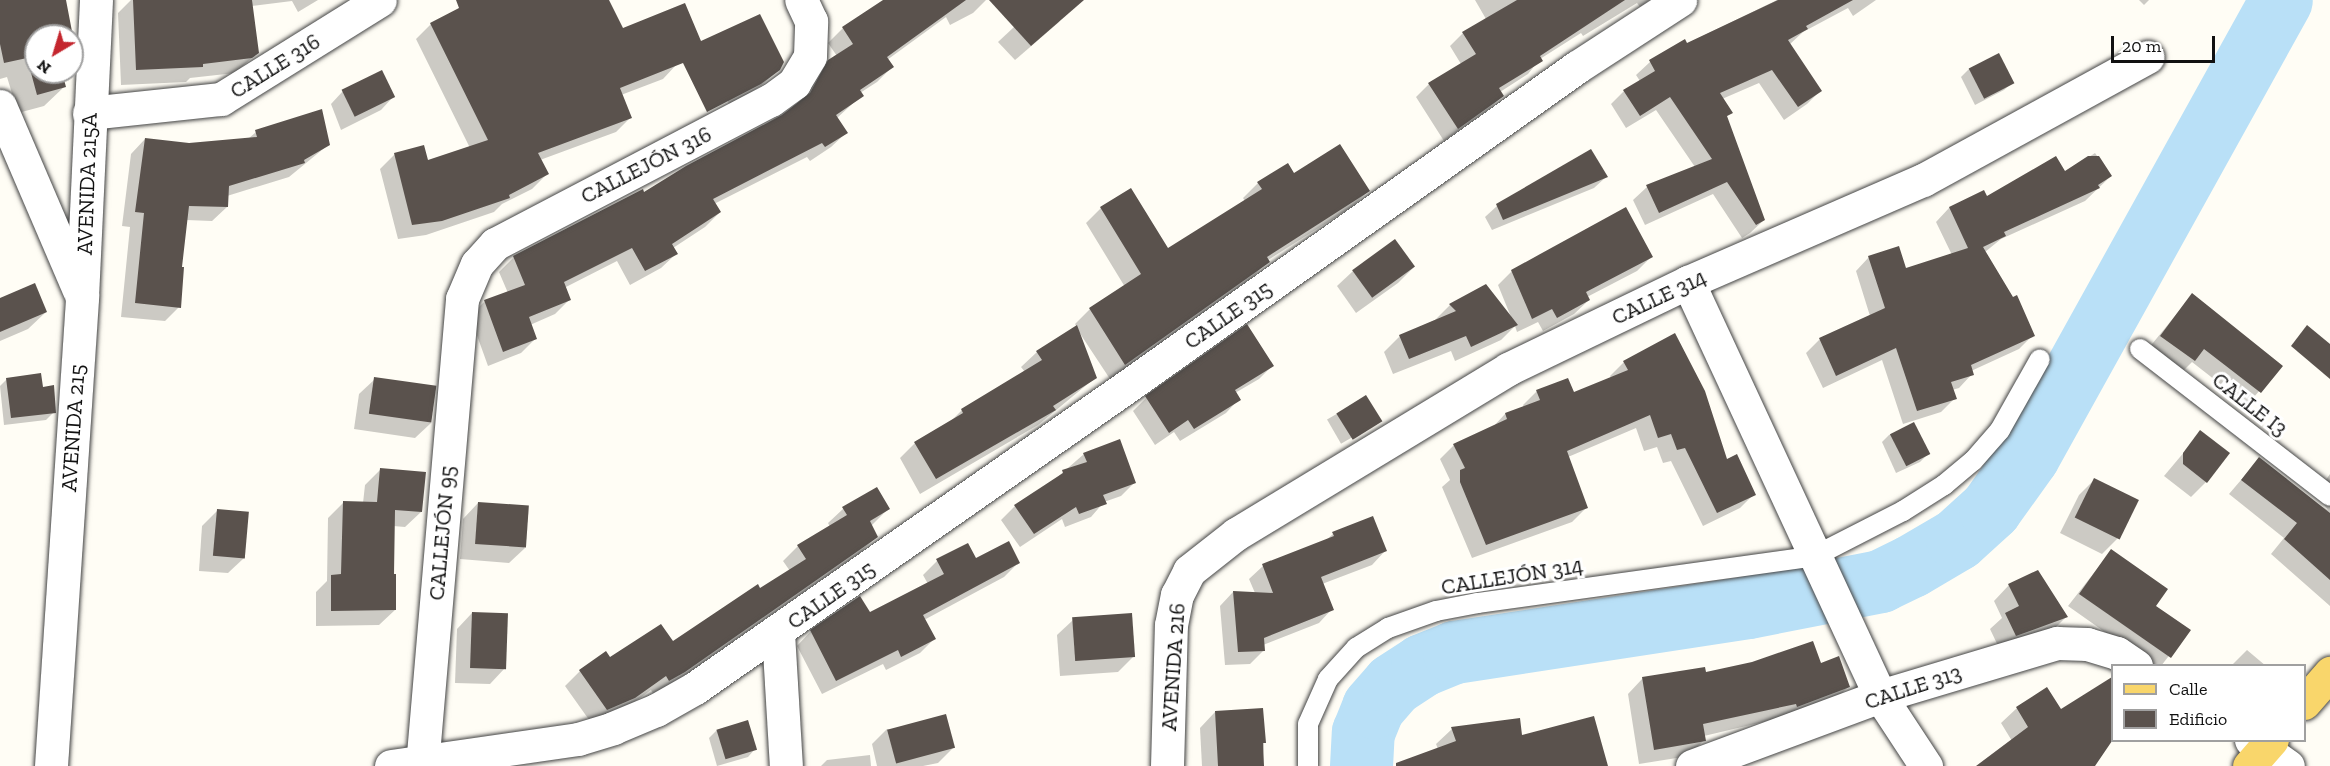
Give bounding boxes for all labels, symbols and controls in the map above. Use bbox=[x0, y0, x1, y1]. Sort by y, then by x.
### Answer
north arrow bbox=[24, 24, 84, 84]
scale bar bbox=[2114, 24, 2218, 62]
street label: CALLE 316 bbox=[225, 28, 325, 104]
text: 20 m bbox=[2122, 35, 2161, 57]
text: N bbox=[33, 56, 54, 78]
street label: AVENIDA 215A bbox=[71, 112, 103, 256]
street label: CALLEJÓN 316 bbox=[576, 121, 716, 209]
street label: CALLE 314 bbox=[1607, 264, 1711, 330]
street label: CALLE 315 bbox=[1179, 275, 1277, 355]
street label: AVENIDA 215 bbox=[55, 363, 91, 493]
street label: CALLE I3 bbox=[2207, 366, 2293, 442]
street label: CALLEJÓN 95 bbox=[423, 465, 461, 601]
street label: CALLEJÓN 314 bbox=[1439, 552, 1585, 600]
street label: CALLE 315 bbox=[782, 555, 880, 635]
street label: AVENIDA 216 bbox=[1155, 602, 1191, 732]
street label: CALLE 313 bbox=[1861, 659, 1965, 715]
legend bbox=[2111, 664, 2306, 742]
text: Calle bbox=[2169, 678, 2207, 700]
text: Edificio bbox=[2169, 708, 2227, 730]

